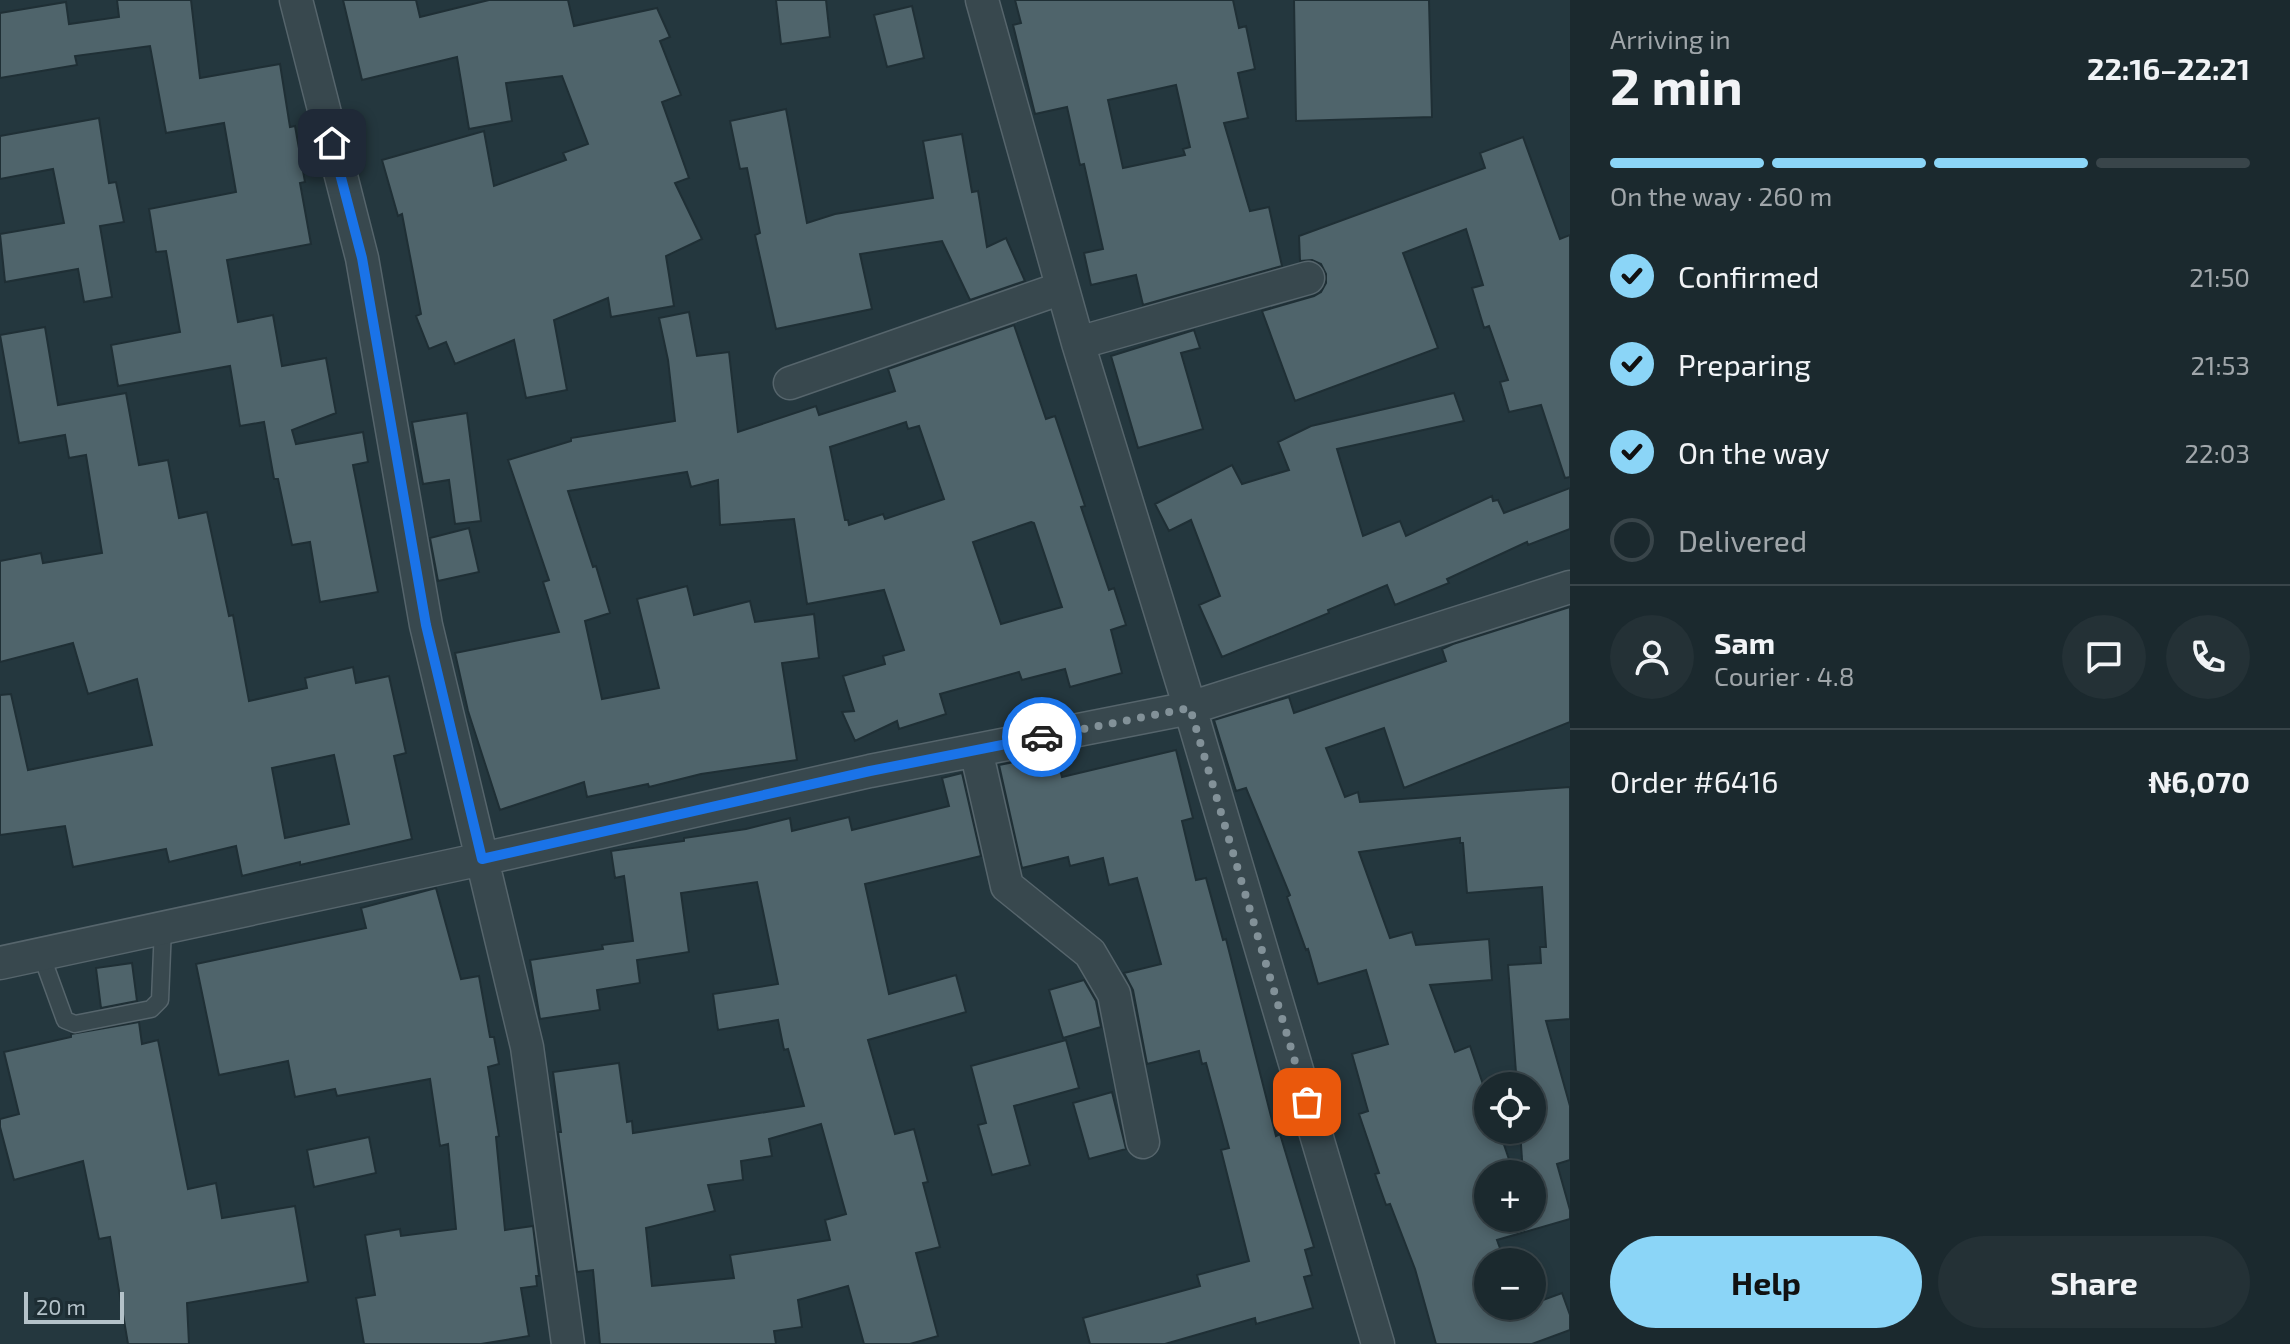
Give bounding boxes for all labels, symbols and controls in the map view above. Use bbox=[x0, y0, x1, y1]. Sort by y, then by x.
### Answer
text: Arriving in bbox=[1610, 23, 1731, 54]
text: 22:16–22:21 bbox=[2087, 50, 2250, 86]
text: 2 min bbox=[1610, 53, 1743, 115]
pin bbox=[298, 109, 366, 177]
icon: home bbox=[310, 121, 354, 165]
text: On the way · 260 m bbox=[1610, 180, 1832, 211]
icon: check bbox=[1610, 254, 1654, 298]
text: Confirmed bbox=[1678, 258, 1819, 294]
text: 21:50 bbox=[2189, 261, 2250, 292]
icon: check bbox=[1610, 342, 1654, 386]
text: Preparing bbox=[1678, 346, 1811, 382]
text: 21:53 bbox=[2191, 349, 2250, 380]
icon: check bbox=[1610, 430, 1654, 474]
text: On the way bbox=[1678, 434, 1830, 470]
text: 22:03 bbox=[2185, 437, 2250, 468]
text: Delivered bbox=[1678, 522, 1807, 558]
button: person bbox=[1610, 615, 1694, 699]
button: chat bbox=[2062, 615, 2146, 699]
button: phone bbox=[2166, 615, 2250, 699]
text: Sam bbox=[1714, 624, 1775, 660]
text: Courier · 4.8 bbox=[1714, 660, 1855, 691]
courier bbox=[1002, 697, 1082, 777]
icon: car bbox=[1020, 715, 1064, 759]
text: Order #6416 bbox=[1610, 763, 1778, 799]
text: ₦6,070 bbox=[2148, 763, 2250, 799]
pin bbox=[1273, 1068, 1341, 1136]
map controls bbox=[1474, 1072, 1546, 1320]
button: locate bbox=[1474, 1072, 1546, 1144]
icon: bag bbox=[1285, 1080, 1329, 1124]
button: + bbox=[1474, 1160, 1546, 1232]
button: Help bbox=[1610, 1236, 1922, 1328]
button: Share bbox=[1938, 1236, 2250, 1328]
button: − bbox=[1474, 1248, 1546, 1320]
scale bar bbox=[24, 1288, 124, 1324]
text: 20 m bbox=[36, 1293, 86, 1319]

